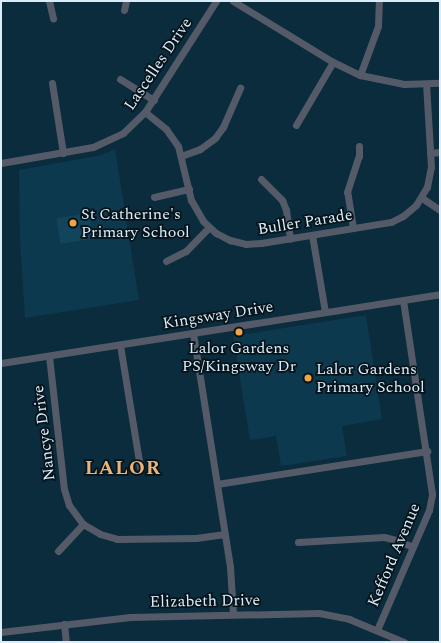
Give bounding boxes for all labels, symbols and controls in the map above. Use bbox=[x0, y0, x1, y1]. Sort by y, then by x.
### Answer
street label: Lascelles Drive bbox=[120, 14, 196, 114]
place label: St Catherine's Primary School bbox=[81, 204, 190, 242]
street label: Buller Parade bbox=[256, 205, 354, 239]
marker: St Catherine's Primary School bbox=[68, 218, 78, 228]
street label: Kingsway Drive bbox=[161, 297, 275, 333]
marker: Lalor Gardens PS/Kingsway Dr bbox=[234, 327, 244, 337]
place label: Lalor Gardens PS/Kingsway Dr bbox=[182, 338, 296, 376]
place label: Lalor Gardens Primary School bbox=[316, 359, 425, 397]
marker: Lalor Gardens Primary School bbox=[303, 373, 313, 383]
street label: Nancye Drive bbox=[29, 384, 59, 482]
district label: LALOR bbox=[85, 456, 161, 480]
street label: Kefford Avenue bbox=[364, 500, 424, 610]
street label: Elizabeth Drive bbox=[150, 590, 260, 612]

